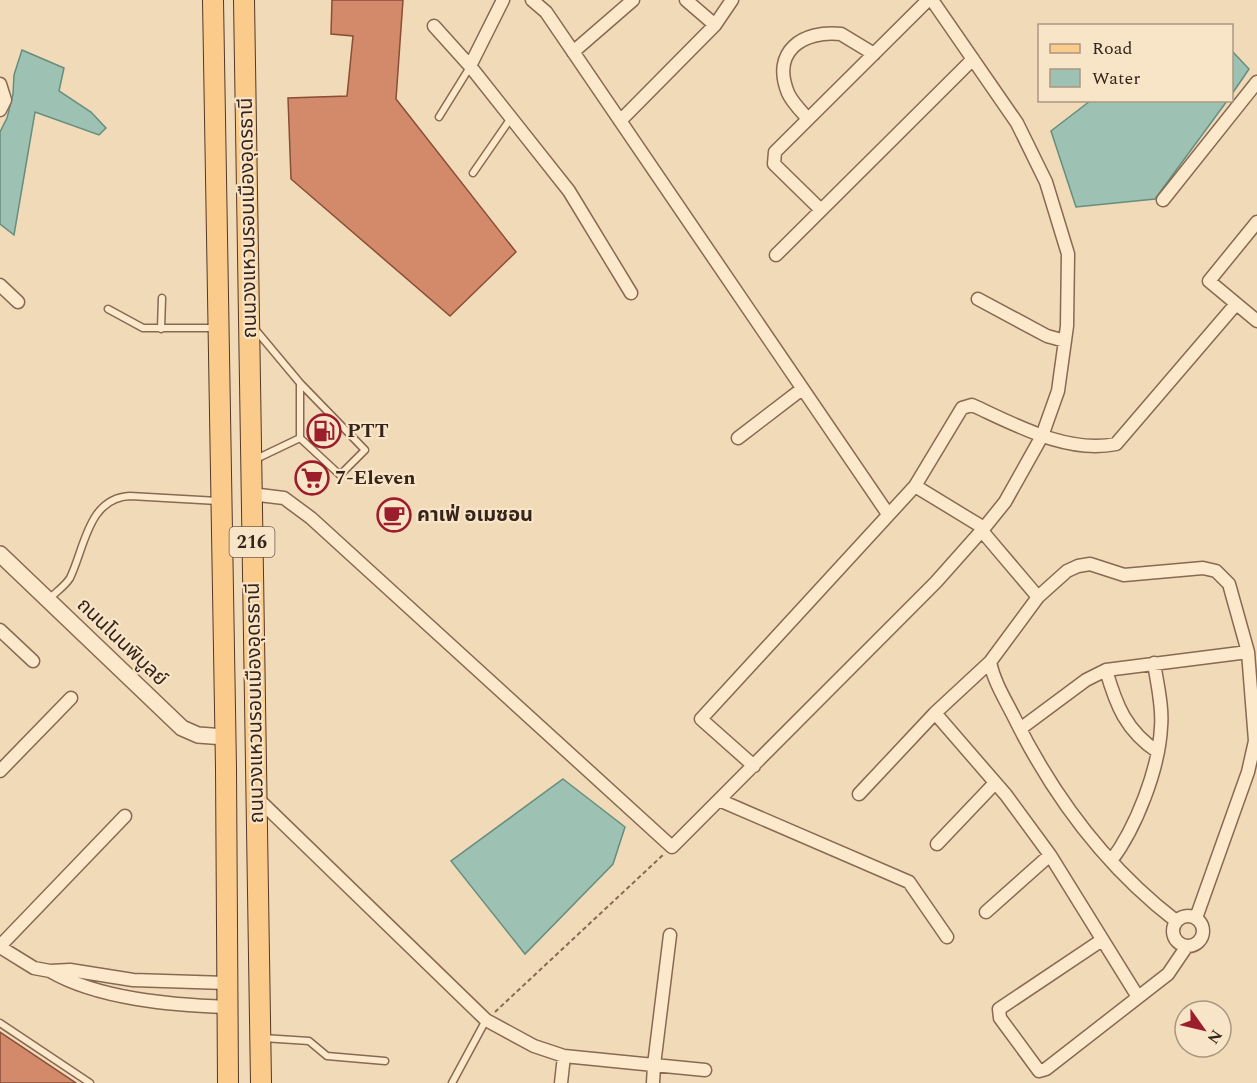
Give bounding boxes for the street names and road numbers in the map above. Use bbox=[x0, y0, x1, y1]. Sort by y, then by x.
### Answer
street label: ถนนวงแหวนรอบเมืองอุดรธานี bbox=[231, 97, 265, 339]
road number: 216 bbox=[230, 527, 274, 557]
street label: ถนนวงแหวนรอบเมืองอุดรธานี bbox=[238, 582, 272, 824]
street label: ถนนโนนพิบูลย์ bbox=[70, 591, 174, 693]

